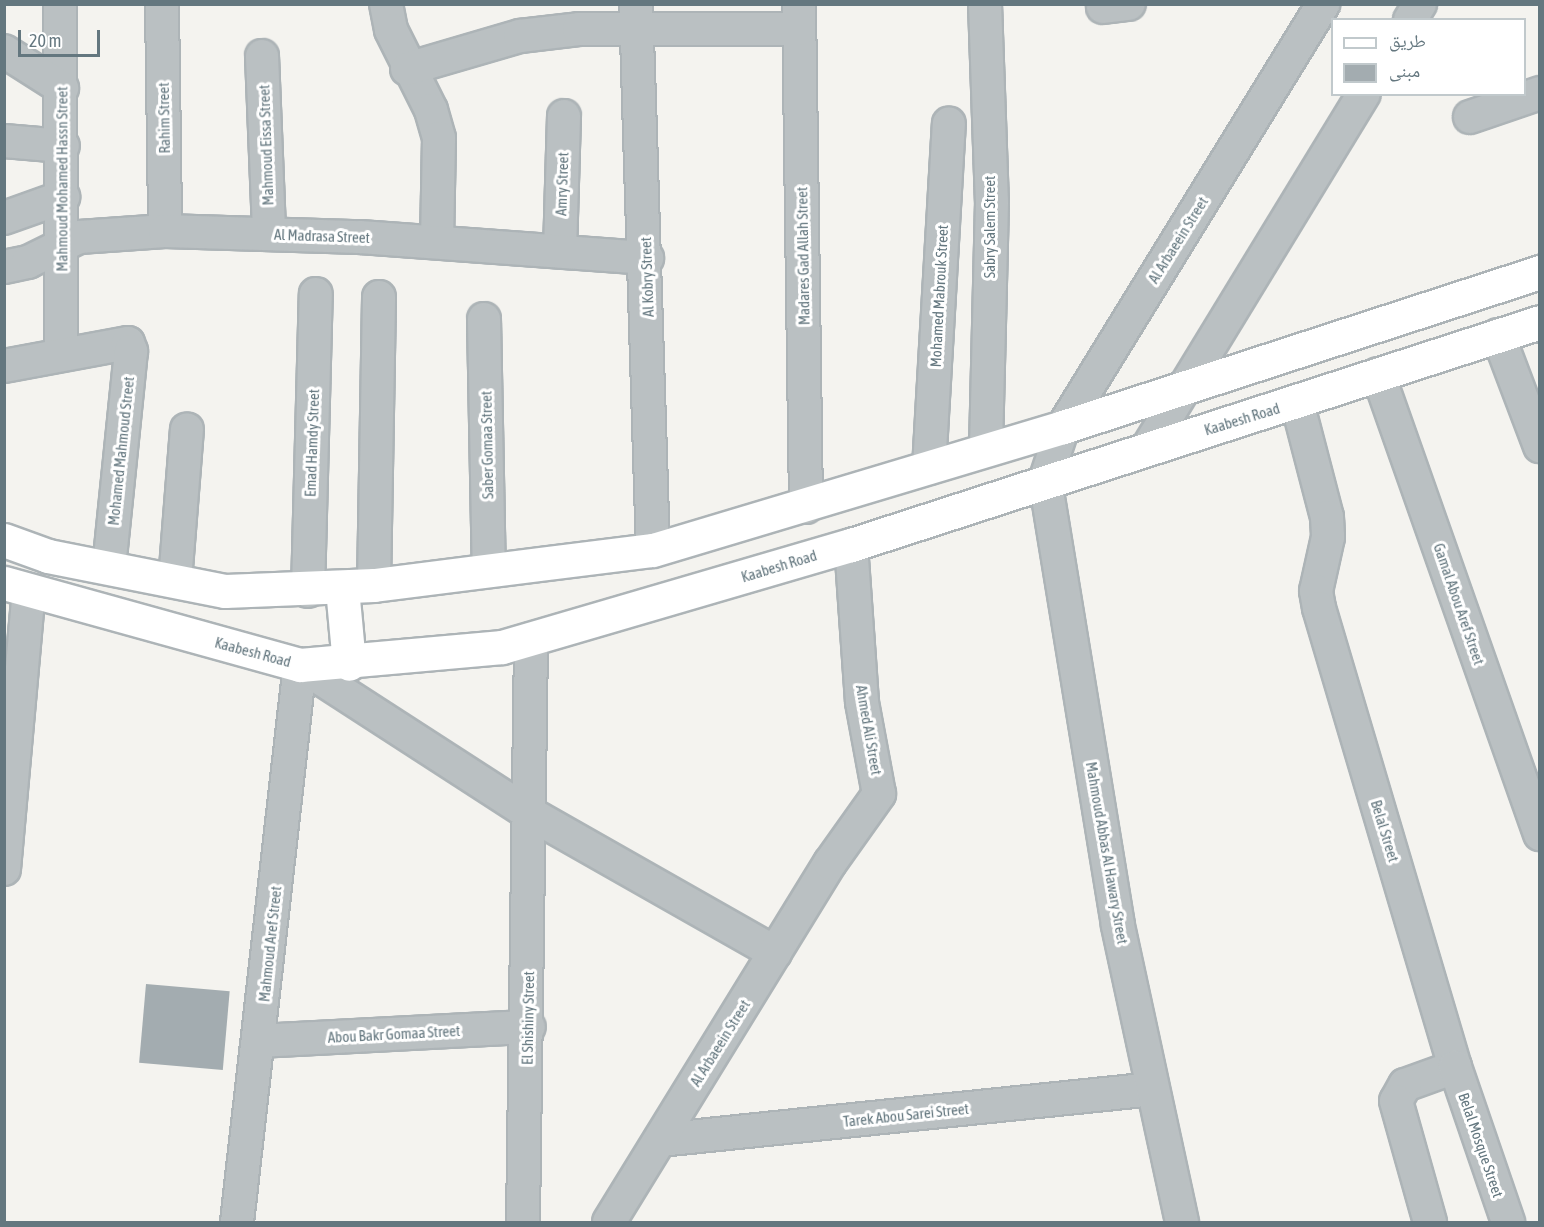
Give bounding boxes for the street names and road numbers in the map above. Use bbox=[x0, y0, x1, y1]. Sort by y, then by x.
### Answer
street label: Rahim Street bbox=[154, 82, 174, 154]
street label: Mahmoud Eissa Street bbox=[255, 84, 277, 206]
street label: Mahmoud Mohamed Hassn Street bbox=[53, 86, 71, 272]
street label: Amry Street bbox=[552, 152, 572, 216]
street label: Sabry Salem Street bbox=[981, 176, 999, 278]
street label: Madares Gad Allah Street bbox=[793, 187, 813, 325]
street label: Al Arbaeein Street bbox=[1144, 193, 1212, 287]
street label: Mohamed Mabrouk Street bbox=[926, 224, 952, 368]
street label: Al Madrasa Street bbox=[274, 225, 370, 247]
street label: Al Kobry Street bbox=[637, 237, 657, 317]
street label: Mohamed Mahmoud Street bbox=[104, 376, 138, 526]
street label: Emad Hamdy Street bbox=[301, 389, 323, 497]
street label: Saber Gomaa Street bbox=[477, 391, 497, 499]
street label: Kaabesh Road bbox=[1202, 399, 1282, 439]
street label: Gamal Abou Aref Street bbox=[1430, 541, 1488, 667]
street label: Kaabesh Road bbox=[739, 546, 819, 586]
street label: Kaabesh Road bbox=[213, 633, 293, 671]
street label: Ahmed Ali Street bbox=[852, 684, 886, 776]
street label: Mahmoud Abbas Al Hawary Street bbox=[1082, 760, 1132, 946]
street label: Belal Street bbox=[1367, 798, 1403, 864]
street label: Mahmoud Aref Street bbox=[255, 885, 285, 1003]
street label: El Shishiny Street bbox=[518, 971, 538, 1065]
street label: Al Arbaeein Street bbox=[686, 996, 754, 1090]
street label: Abou Bakr Gomaa Street bbox=[327, 1022, 461, 1046]
street label: Belal Mosque Street bbox=[1455, 1090, 1507, 1200]
street label: Tarek Abou Sarei Street bbox=[842, 1099, 970, 1131]

